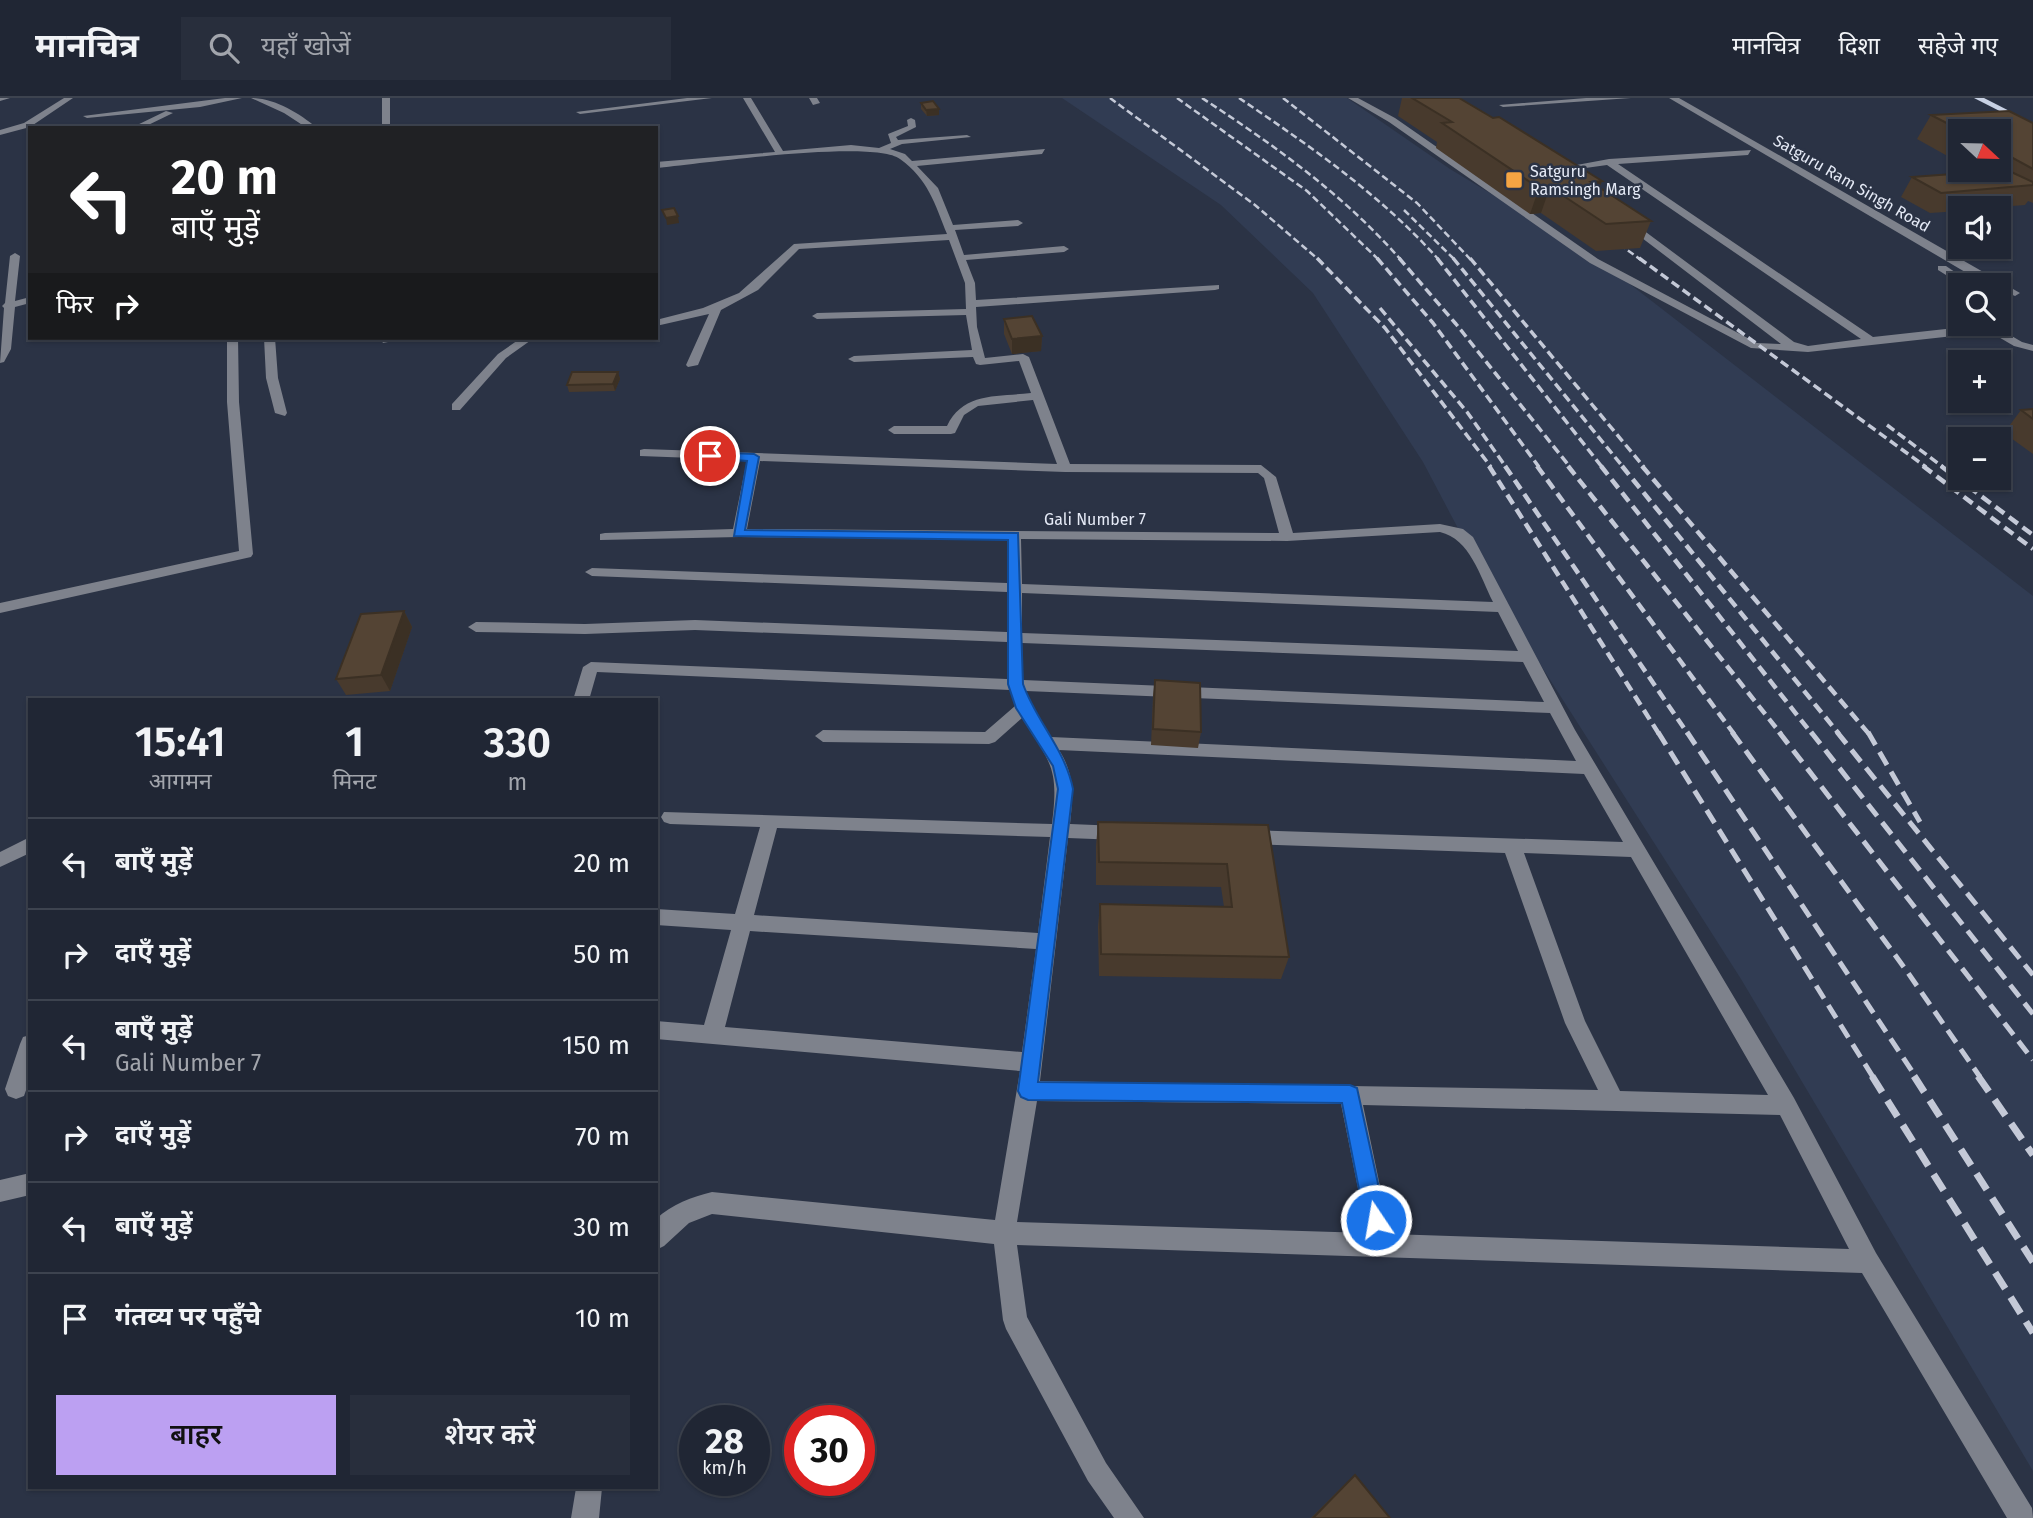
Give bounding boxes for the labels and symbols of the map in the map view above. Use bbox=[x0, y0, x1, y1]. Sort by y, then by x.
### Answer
north arrow bbox=[1948, 119, 2011, 182]
street label: Satguru Ram Singh Road bbox=[1770, 131, 1933, 236]
place label: Satguru Ramsingh Marg bbox=[1530, 162, 1641, 199]
marker: Satguru Ramsingh Marg bbox=[1504, 170, 1524, 190]
pin bbox=[680, 426, 740, 486]
street label: Gali Number 7 bbox=[1044, 510, 1146, 529]
position arrow bbox=[1339, 1183, 1413, 1257]
speed limit sign: 30 bbox=[784, 1405, 875, 1496]

